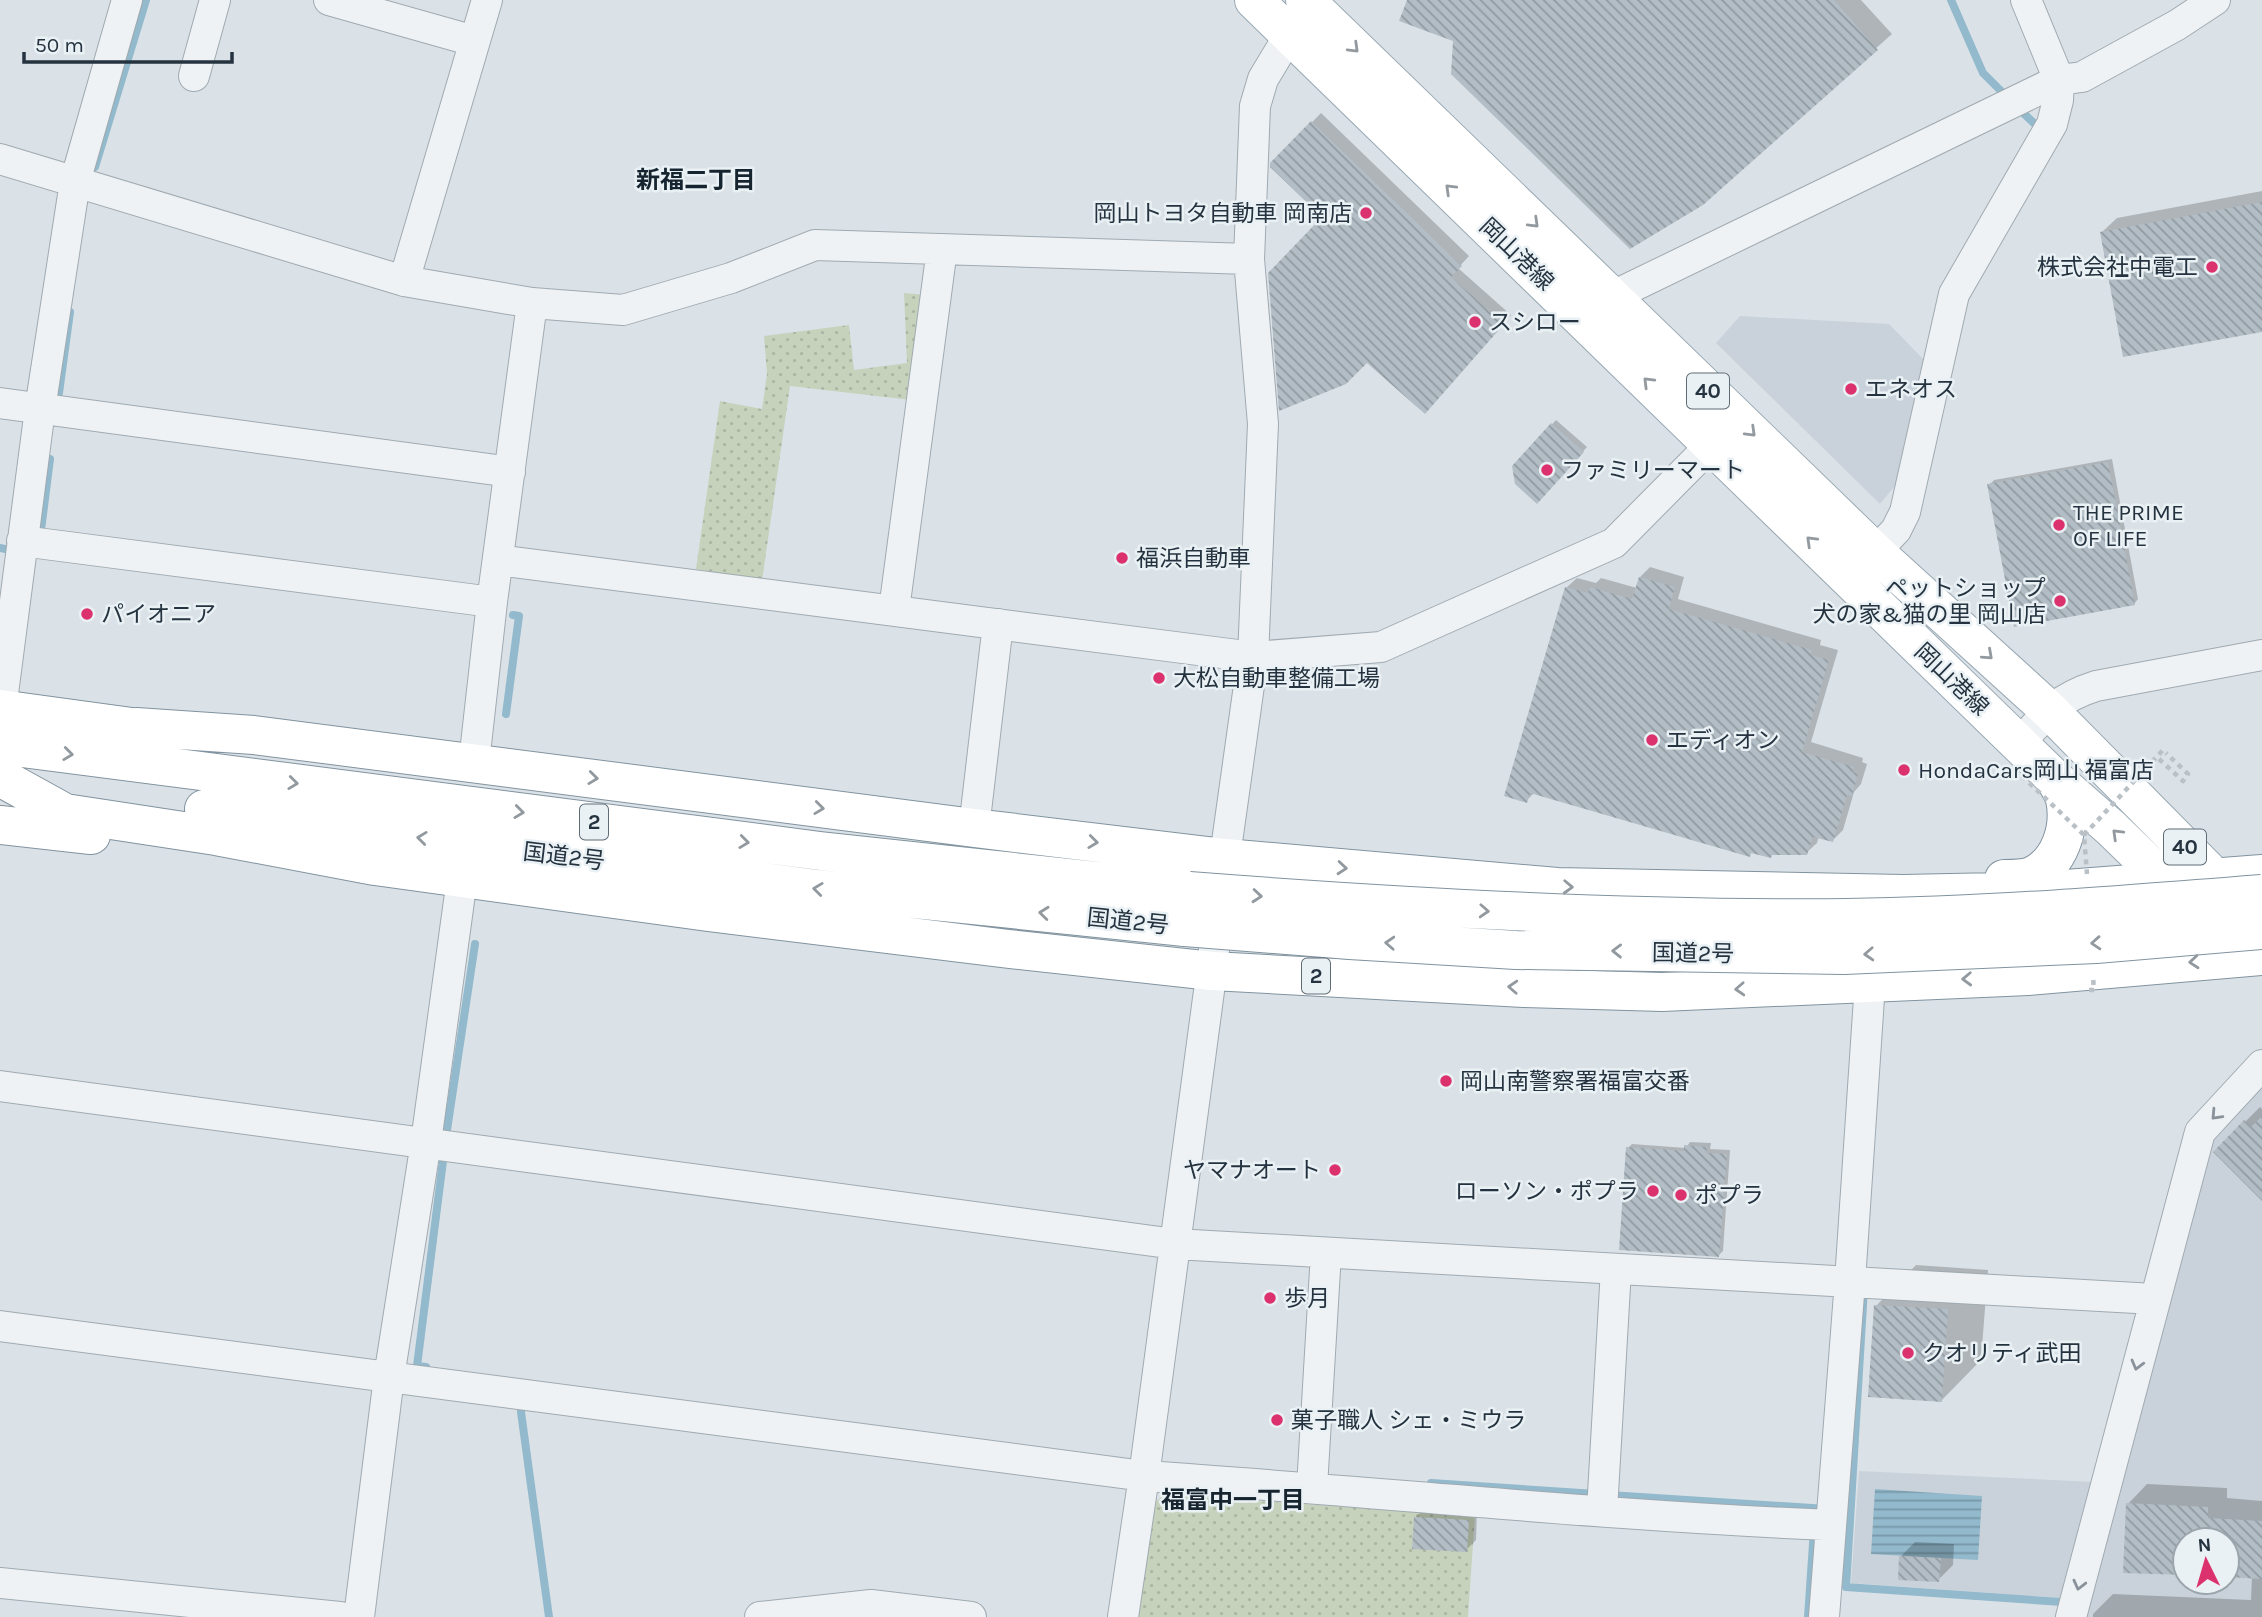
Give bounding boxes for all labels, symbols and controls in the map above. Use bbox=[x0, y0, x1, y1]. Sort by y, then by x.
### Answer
scale bar bbox=[24, 21, 233, 65]
text: 50 m bbox=[35, 33, 84, 57]
one-way arrow bbox=[1345, 39, 1358, 52]
district label: 新福二丁目 bbox=[636, 166, 756, 194]
one-way arrow bbox=[1445, 185, 1458, 198]
place label: 岡山トヨタ自動車 岡南店 bbox=[1094, 200, 1352, 227]
marker: 岡山トヨタ自動車 岡南店 bbox=[1358, 205, 1374, 221]
street label: 岡山港線 bbox=[1474, 213, 1559, 296]
one-way arrow bbox=[1526, 214, 1539, 227]
place label: 株式会社中電工 bbox=[2037, 254, 2198, 281]
marker: 株式会社中電工 bbox=[2204, 259, 2220, 275]
place label: スシロー bbox=[1489, 309, 1581, 336]
marker: スシロー bbox=[1467, 314, 1483, 330]
road number: 40 bbox=[1687, 374, 1729, 408]
place label: エネオス bbox=[1865, 376, 1957, 403]
one-way arrow bbox=[1644, 378, 1657, 391]
marker: エネオス bbox=[1843, 381, 1859, 397]
one-way arrow bbox=[1743, 424, 1756, 437]
place label: ファミリーマート bbox=[1561, 457, 1745, 484]
marker: ファミリーマート bbox=[1539, 462, 1555, 478]
place label: THE PRIME OF LIFE bbox=[2073, 499, 2184, 552]
marker: THE PRIME OF LIFE bbox=[2051, 517, 2067, 533]
one-way arrow bbox=[1806, 537, 1819, 550]
place label: 福浜自動車 bbox=[1136, 545, 1251, 572]
marker: 福浜自動車 bbox=[1114, 550, 1130, 566]
place label: ペットショップ 犬の家&猫の里 岡山店 bbox=[1813, 575, 2046, 628]
marker: ペットショップ 犬の家&猫の里 岡山店 bbox=[2052, 593, 2068, 609]
place label: パイオニア bbox=[101, 601, 216, 628]
marker: パイオニア bbox=[79, 606, 95, 622]
street label: 岡山港線 bbox=[1909, 638, 1994, 721]
one-way arrow bbox=[1980, 647, 1993, 659]
place label: 大松自動車整備工場 bbox=[1173, 665, 1380, 692]
marker: 大松自動車整備工場 bbox=[1151, 670, 1167, 686]
place label: エディオン bbox=[1666, 727, 1779, 754]
marker: エディオン bbox=[1644, 732, 1660, 748]
one-way arrow bbox=[62, 746, 74, 761]
place label: HondaCars岡山 福富店 bbox=[1918, 757, 2154, 784]
marker: HondaCars岡山 福富店 bbox=[1896, 762, 1912, 778]
one-way arrow bbox=[587, 770, 599, 785]
one-way arrow bbox=[287, 775, 299, 790]
one-way arrow bbox=[813, 800, 825, 815]
road number: 2 bbox=[580, 804, 608, 840]
one-way arrow bbox=[513, 805, 525, 820]
one-way arrow bbox=[417, 830, 428, 845]
one-way arrow bbox=[2112, 830, 2125, 843]
road number: 40 bbox=[2164, 830, 2206, 864]
one-way arrow bbox=[739, 834, 750, 849]
one-way arrow bbox=[1088, 834, 1099, 849]
street label: 国道2号 bbox=[521, 838, 606, 875]
one-way arrow bbox=[1336, 860, 1347, 875]
one-way arrow bbox=[1563, 879, 1574, 895]
one-way arrow bbox=[812, 881, 824, 896]
one-way arrow bbox=[1252, 888, 1263, 903]
street label: 国道2号 bbox=[1086, 904, 1170, 939]
one-way arrow bbox=[1479, 904, 1490, 919]
one-way arrow bbox=[1038, 906, 1049, 921]
one-way arrow bbox=[1384, 935, 1395, 950]
one-way arrow bbox=[2090, 936, 2101, 951]
street label: 国道2号 bbox=[1652, 939, 1734, 968]
one-way arrow bbox=[1611, 944, 1622, 959]
one-way arrow bbox=[1863, 946, 1874, 961]
one-way arrow bbox=[2188, 954, 2199, 969]
road number: 2 bbox=[1302, 958, 1330, 993]
one-way arrow bbox=[1961, 971, 1972, 986]
one-way arrow bbox=[1507, 980, 1518, 995]
one-way arrow bbox=[1734, 981, 1745, 996]
place label: 岡山南警察署福富交番 bbox=[1460, 1068, 1690, 1095]
marker: 岡山南警察署福富交番 bbox=[1438, 1073, 1454, 1089]
one-way arrow bbox=[2211, 1107, 2224, 1120]
place label: ヤマナオート bbox=[1183, 1157, 1321, 1184]
marker: ヤマナオート bbox=[1327, 1162, 1343, 1178]
place label: ローソン・ポプラ bbox=[1455, 1178, 1639, 1205]
place label: ポプラ bbox=[1695, 1182, 1764, 1209]
marker: ローソン・ポプラ bbox=[1645, 1183, 1661, 1199]
marker: ポプラ bbox=[1673, 1187, 1689, 1203]
place label: 歩月 bbox=[1284, 1285, 1330, 1312]
marker: 歩月 bbox=[1262, 1290, 1278, 1306]
place label: クオリティ武田 bbox=[1922, 1340, 2082, 1367]
marker: クオリティ武田 bbox=[1900, 1345, 1916, 1361]
one-way arrow bbox=[2131, 1359, 2145, 1371]
place label: 菓子職人 シェ・ミウラ bbox=[1291, 1407, 1526, 1434]
marker: 菓子職人 シェ・ミウラ bbox=[1269, 1412, 1285, 1428]
district label: 福富中一丁目 bbox=[1161, 1486, 1305, 1514]
north arrow bbox=[2171, 1526, 2241, 1596]
text: N bbox=[2197, 1534, 2212, 1557]
one-way arrow bbox=[2073, 1579, 2087, 1591]

